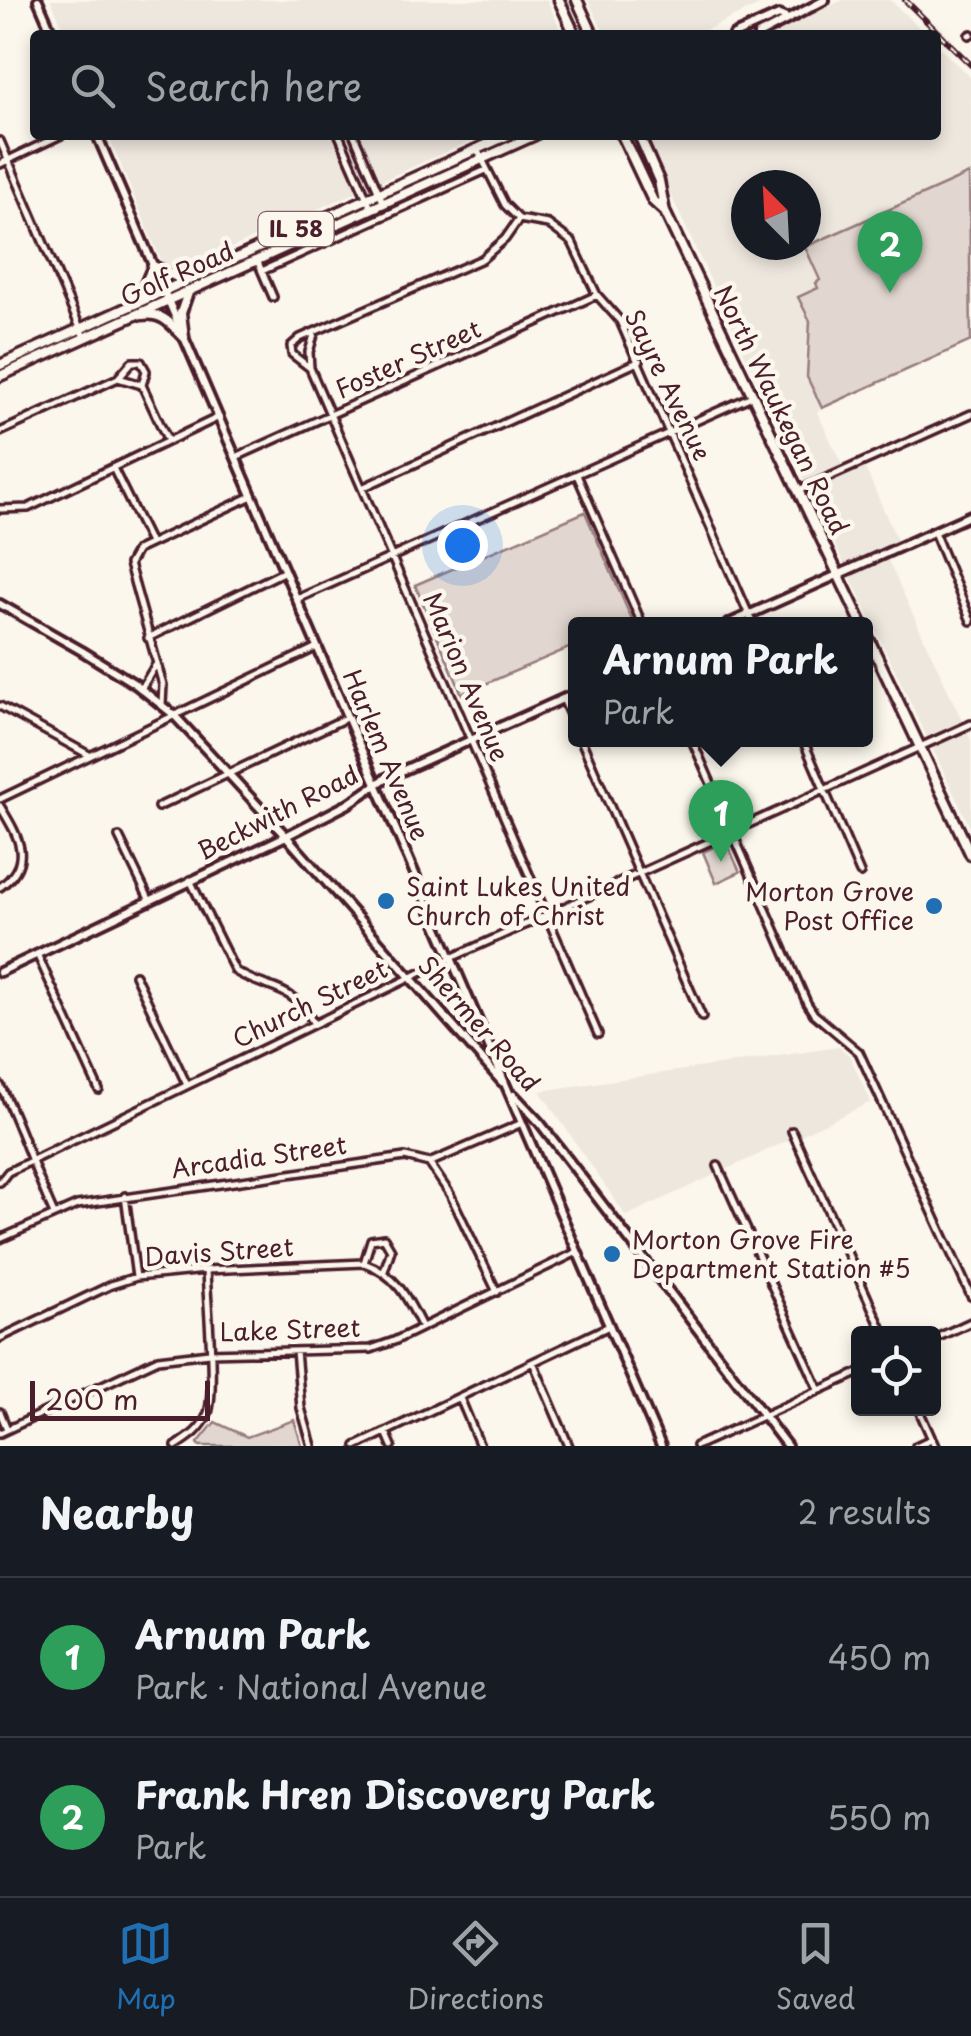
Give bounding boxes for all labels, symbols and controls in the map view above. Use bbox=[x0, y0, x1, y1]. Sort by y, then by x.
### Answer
search box bbox=[30, 30, 941, 140]
text: Search here bbox=[145, 57, 362, 114]
icon: search bbox=[65, 58, 120, 113]
north arrow bbox=[731, 170, 821, 260]
pin: 2 bbox=[858, 210, 922, 293]
road number: IL 58 bbox=[258, 212, 334, 246]
street label: Golf Road bbox=[114, 231, 239, 315]
street label: North Waukegan Road bbox=[705, 278, 859, 541]
street label: Sayre Avenue bbox=[616, 303, 722, 467]
street label: Foster Street bbox=[329, 309, 487, 407]
your location bbox=[437, 520, 488, 571]
street label: Marion Avenue bbox=[414, 586, 520, 767]
popup bbox=[568, 617, 873, 747]
text: Arnum Park bbox=[603, 630, 838, 687]
street label: Harlem Avenue bbox=[334, 663, 440, 846]
text: Park bbox=[603, 687, 674, 735]
street label: Beckwith Road bbox=[190, 755, 365, 869]
pin: 1 bbox=[688, 780, 754, 862]
place label: Saint Lukes United Church of Christ bbox=[406, 867, 630, 934]
place label: Morton Grove Post Office bbox=[745, 872, 914, 939]
marker: Saint Lukes United Church of Christ bbox=[375, 890, 397, 912]
marker: Morton Grove Post Office bbox=[923, 895, 945, 917]
street label: Shermer Road bbox=[410, 947, 550, 1100]
street label: Church Street bbox=[226, 949, 394, 1057]
street label: Arcadia Street bbox=[169, 1125, 349, 1187]
place label: Morton Grove Fire Department Station #5 bbox=[632, 1220, 911, 1287]
street label: Davis Street bbox=[143, 1227, 295, 1275]
marker: Morton Grove Fire Department Station #5 bbox=[601, 1243, 623, 1265]
street label: Lake Street bbox=[219, 1308, 361, 1350]
map controls bbox=[851, 1326, 941, 1416]
button: locate bbox=[851, 1326, 941, 1416]
scale bar bbox=[30, 1376, 210, 1420]
text: 200 m bbox=[45, 1377, 138, 1420]
text: Nearby bbox=[40, 1480, 194, 1543]
text: 2 results bbox=[798, 1487, 931, 1535]
text: Arnum Park bbox=[135, 1605, 370, 1662]
text: 1 bbox=[65, 1633, 80, 1681]
text: 450 m bbox=[828, 1633, 931, 1681]
text: Park · National Avenue bbox=[135, 1662, 487, 1710]
text: Frank Hren Discovery Park bbox=[135, 1765, 655, 1822]
text: 2 bbox=[61, 1793, 84, 1841]
text: 550 m bbox=[827, 1793, 931, 1841]
text: Park bbox=[135, 1822, 207, 1870]
tab: Map bbox=[116, 1916, 176, 2019]
tab: Directions bbox=[408, 1916, 544, 2019]
tab: Saved bbox=[776, 1916, 855, 2019]

